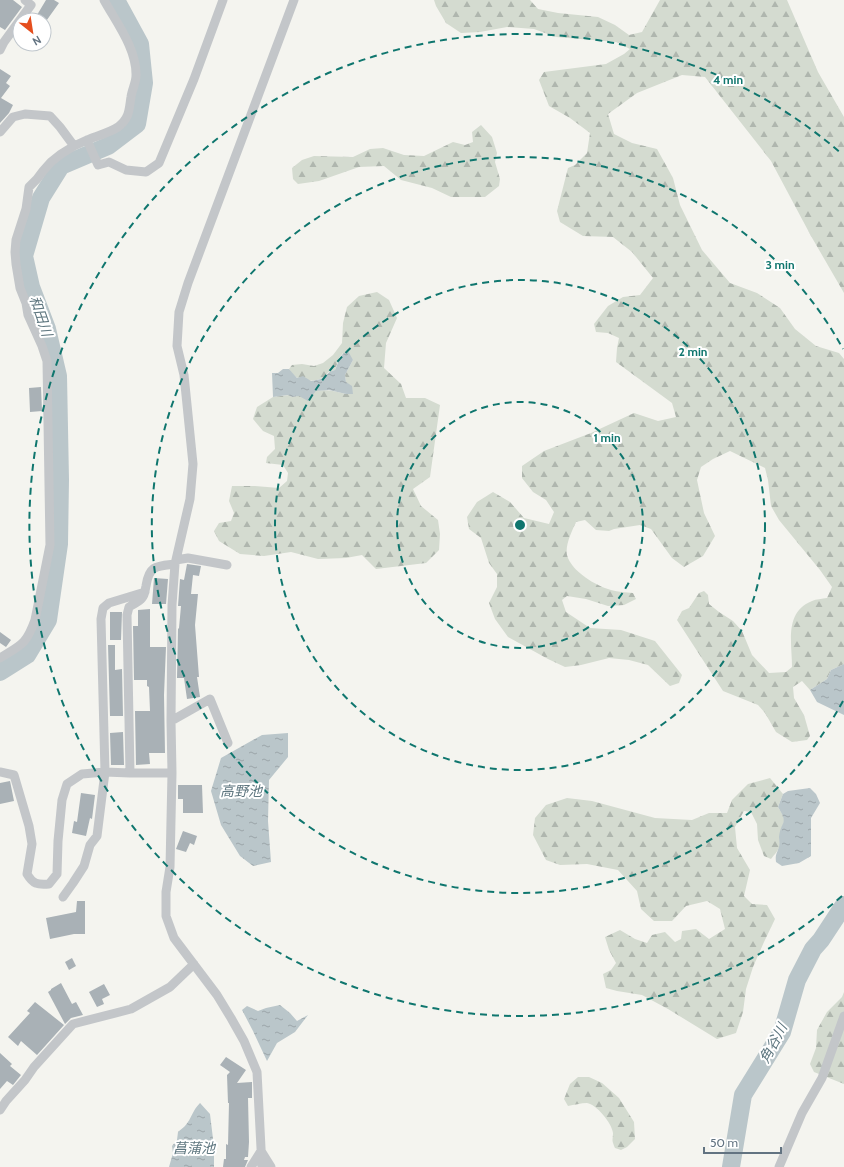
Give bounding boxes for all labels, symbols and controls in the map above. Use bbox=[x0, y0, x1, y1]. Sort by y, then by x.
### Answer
north arrow bbox=[12, 12, 52, 52]
text: N bbox=[30, 33, 44, 49]
text: 4 min bbox=[713, 72, 743, 87]
text: 3 min bbox=[765, 257, 795, 272]
water label: 和田川 bbox=[26, 293, 57, 341]
text: 2 min bbox=[679, 344, 707, 359]
text: 1 min bbox=[593, 430, 621, 445]
centre of rings bbox=[513, 518, 527, 532]
water label: 高野池 bbox=[220, 782, 264, 800]
water label: 角谷川 bbox=[755, 1018, 792, 1066]
scale bar bbox=[704, 1129, 781, 1155]
text: 50 m bbox=[710, 1135, 738, 1150]
water label: 菖蒲池 bbox=[173, 1139, 217, 1157]

